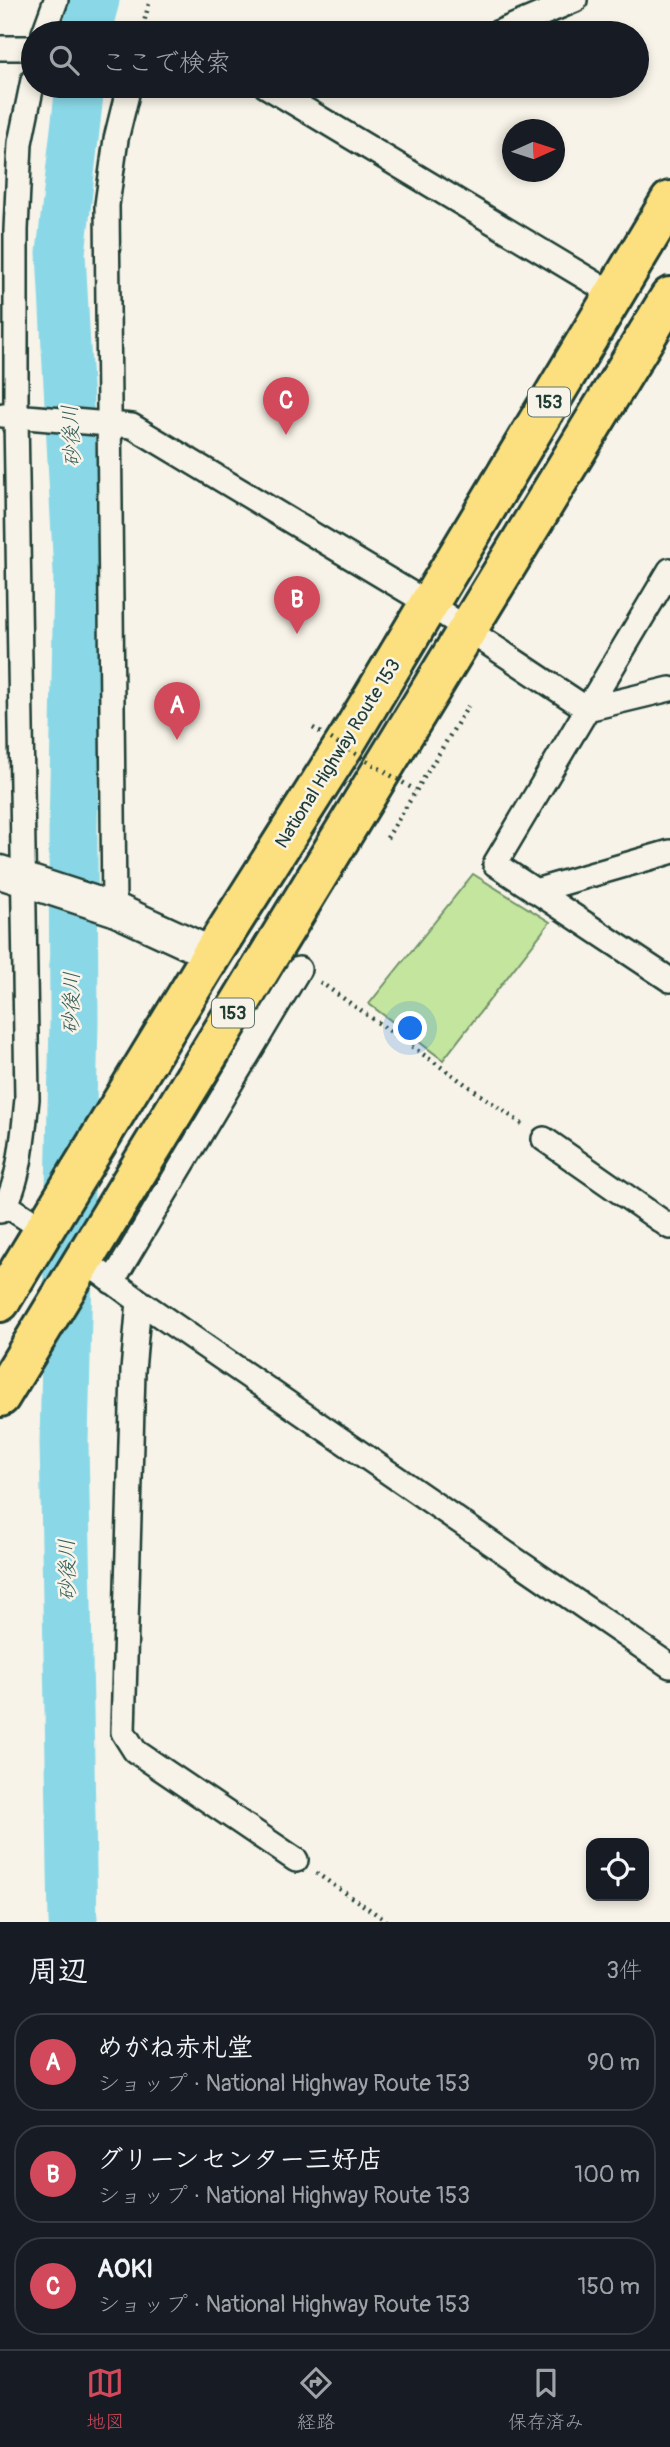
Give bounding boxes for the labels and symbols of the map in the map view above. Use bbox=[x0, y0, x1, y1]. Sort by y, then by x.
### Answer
north arrow bbox=[502, 119, 565, 182]
pin: C bbox=[263, 377, 309, 435]
road number: 153 bbox=[528, 388, 570, 416]
water label: 砂後川 bbox=[56, 404, 87, 468]
pin: B bbox=[274, 576, 320, 634]
street label: National Highway Route 153 bbox=[270, 654, 406, 853]
pin: A bbox=[154, 682, 200, 740]
water label: 砂後川 bbox=[57, 971, 86, 1035]
road number: 153 bbox=[212, 998, 254, 1028]
your location bbox=[393, 1011, 427, 1045]
water label: 砂後川 bbox=[53, 1538, 82, 1602]

